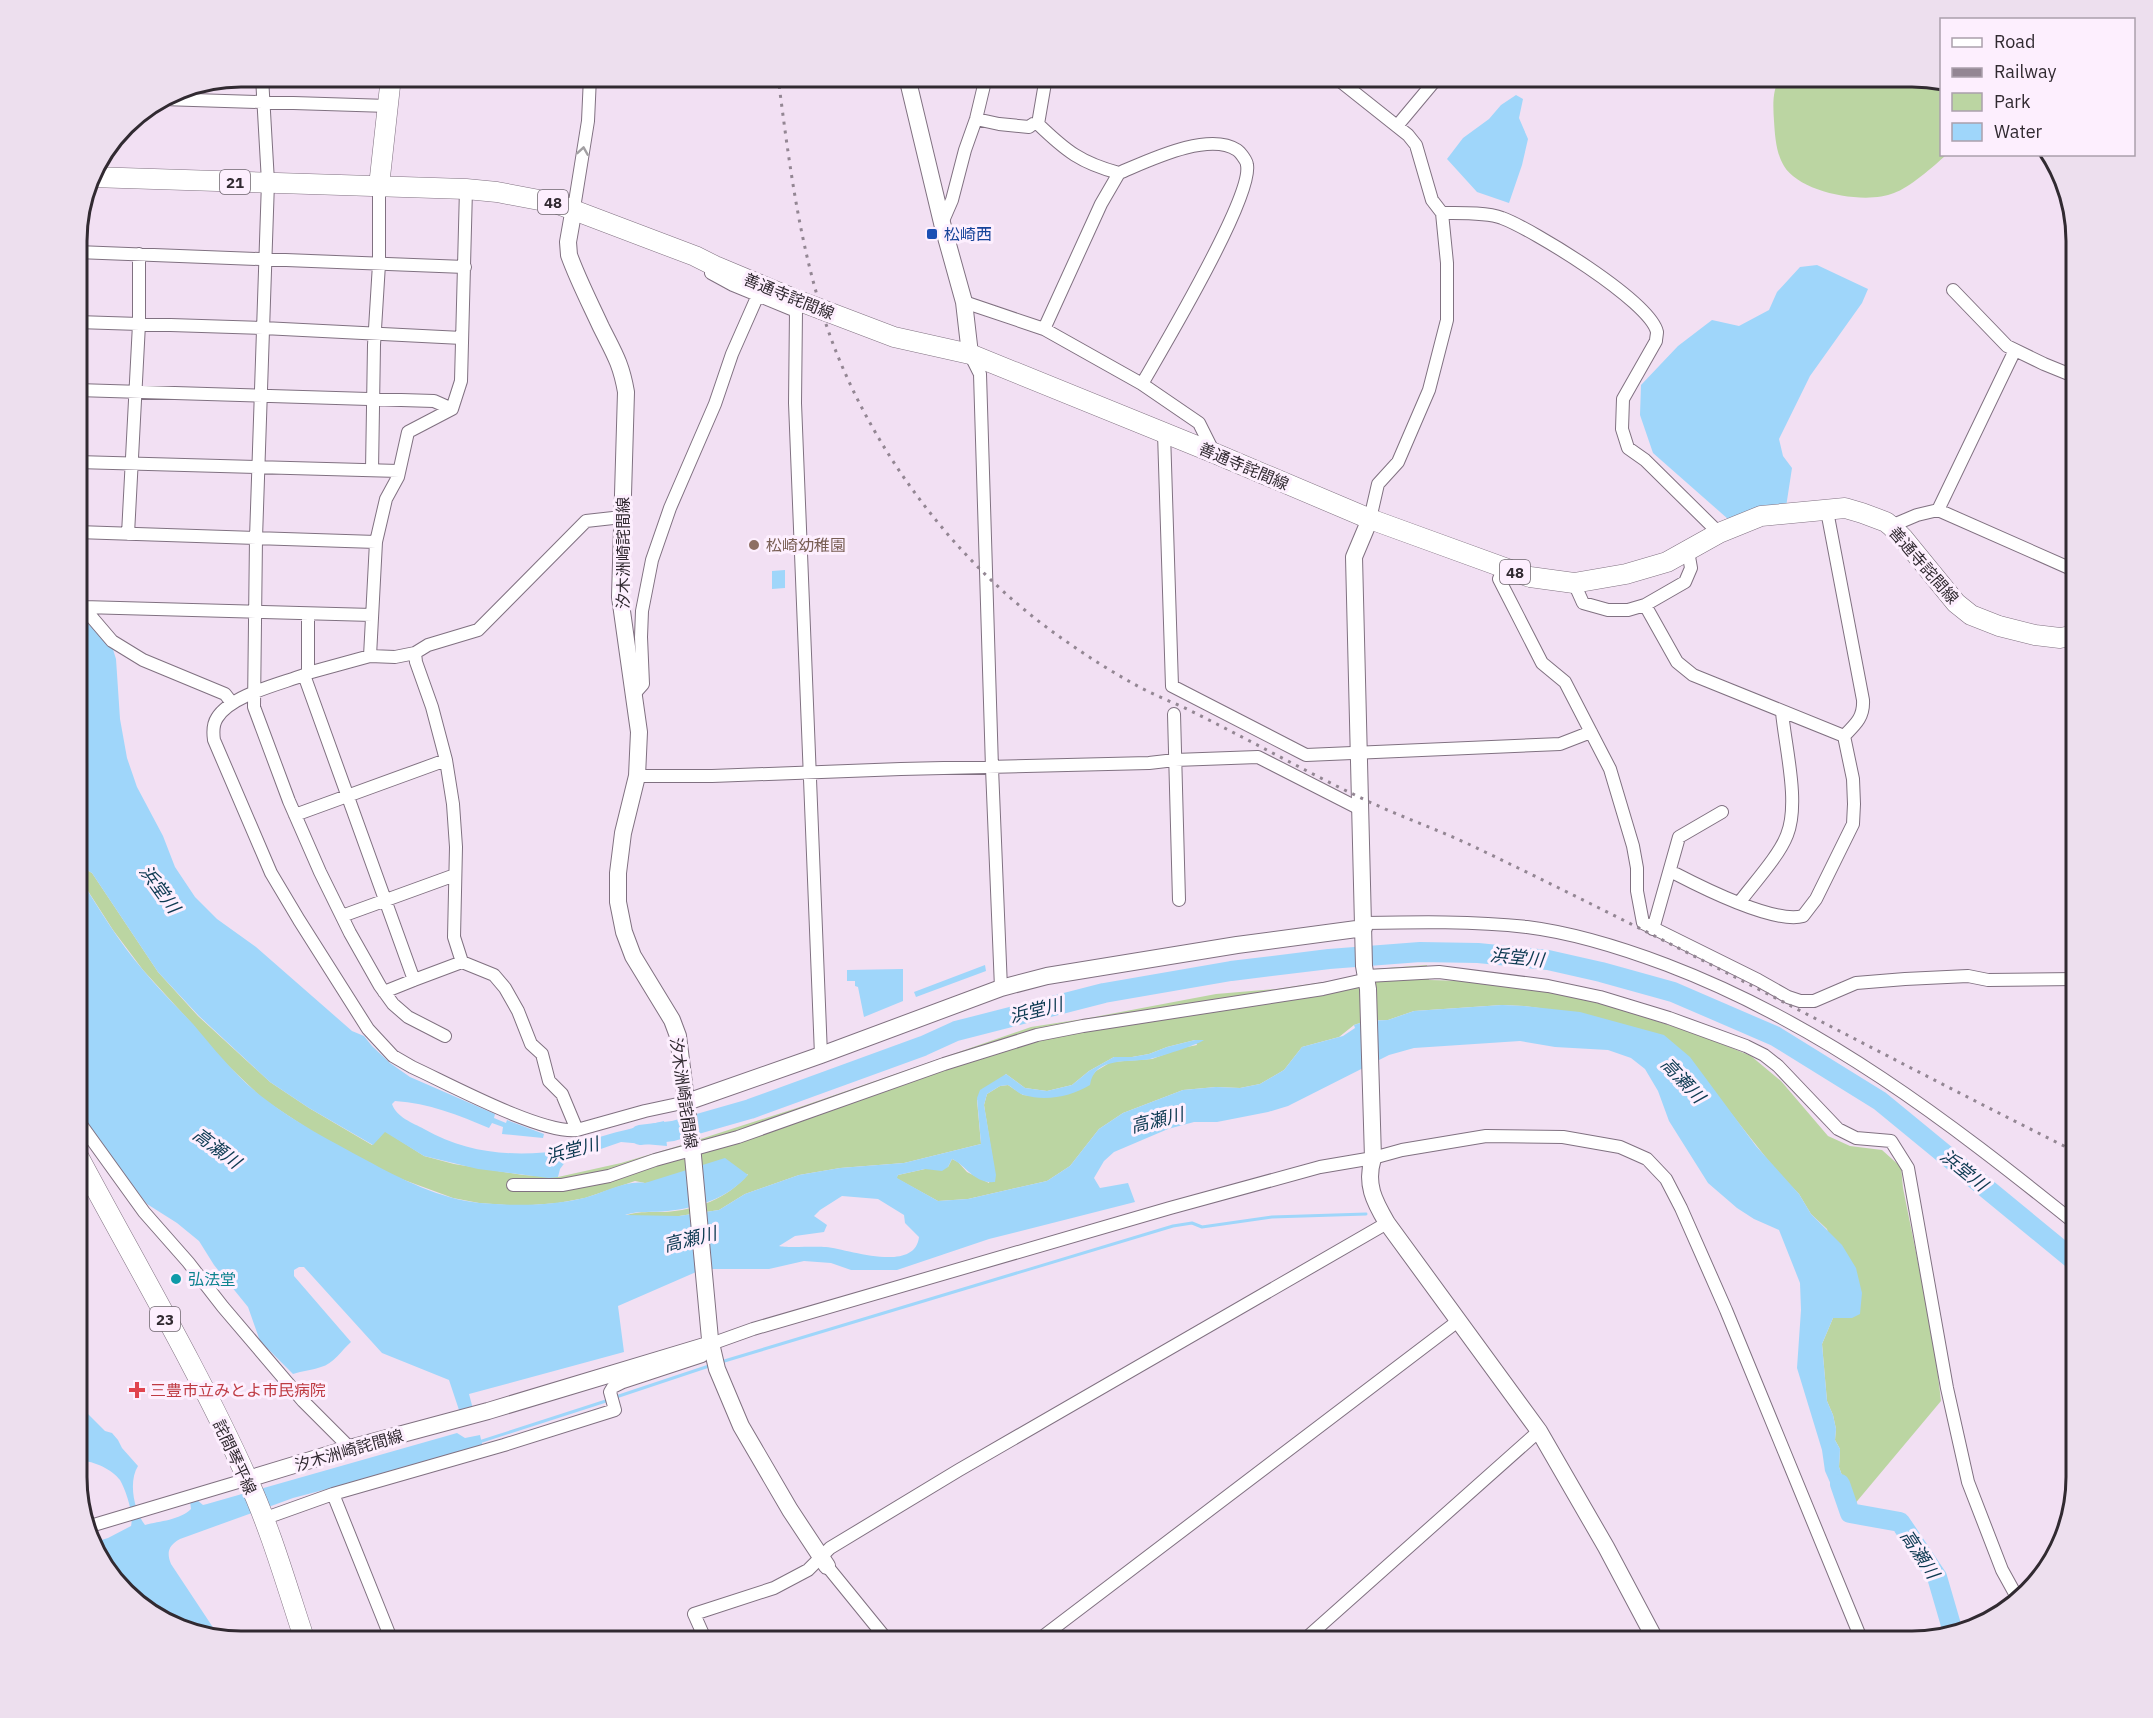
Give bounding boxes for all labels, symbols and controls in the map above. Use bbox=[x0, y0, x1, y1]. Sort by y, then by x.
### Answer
legend bbox=[1940, 18, 2135, 156]
text: Road bbox=[1994, 30, 2035, 53]
text: Railway bbox=[1994, 60, 2056, 83]
text: Park bbox=[1994, 90, 2031, 113]
text: Water bbox=[1994, 120, 2043, 143]
one-way arrow bbox=[576, 146, 589, 156]
road number: 21 bbox=[220, 170, 250, 194]
road number: 48 bbox=[538, 190, 568, 214]
place label: 松崎西 bbox=[944, 224, 992, 244]
marker: 松崎西 bbox=[925, 227, 939, 241]
street label: 善通寺詫間線 bbox=[741, 269, 837, 323]
street label: 善通寺詫間線 bbox=[1196, 438, 1292, 494]
street label: 汐木洲崎詫間線 bbox=[613, 497, 633, 609]
street label: 善通寺詫間線 bbox=[1885, 522, 1963, 608]
place label: 松崎幼稚園 bbox=[766, 535, 846, 555]
marker: 松崎幼稚園 bbox=[747, 538, 761, 552]
road number: 48 bbox=[1500, 560, 1530, 584]
water label: 浜堂川 bbox=[135, 860, 186, 919]
water label: 浜堂川 bbox=[1489, 943, 1547, 971]
water label: 浜堂川 bbox=[1007, 992, 1067, 1028]
street label: 汐木洲崎詫間線 bbox=[666, 1036, 702, 1150]
water label: 高瀬川 bbox=[1656, 1052, 1711, 1109]
water label: 高瀬川 bbox=[1128, 1102, 1188, 1138]
water label: 高瀬川 bbox=[189, 1123, 247, 1175]
water label: 浜堂川 bbox=[543, 1131, 603, 1168]
water label: 浜堂川 bbox=[1936, 1144, 1994, 1197]
water label: 高瀬川 bbox=[661, 1221, 721, 1257]
place label: 弘法堂 bbox=[188, 1269, 236, 1289]
marker: 弘法堂 bbox=[169, 1272, 183, 1286]
road number: 23 bbox=[150, 1307, 180, 1331]
place label: 三豊市立みとよ市民病院 bbox=[150, 1380, 326, 1400]
marker: 三豊市立みとよ市民病院 bbox=[128, 1381, 146, 1399]
street label: 詫間琴平線 bbox=[209, 1417, 261, 1497]
street label: 汐木洲崎詫間線 bbox=[292, 1425, 406, 1475]
water label: 高瀬川 bbox=[1896, 1525, 1945, 1585]

